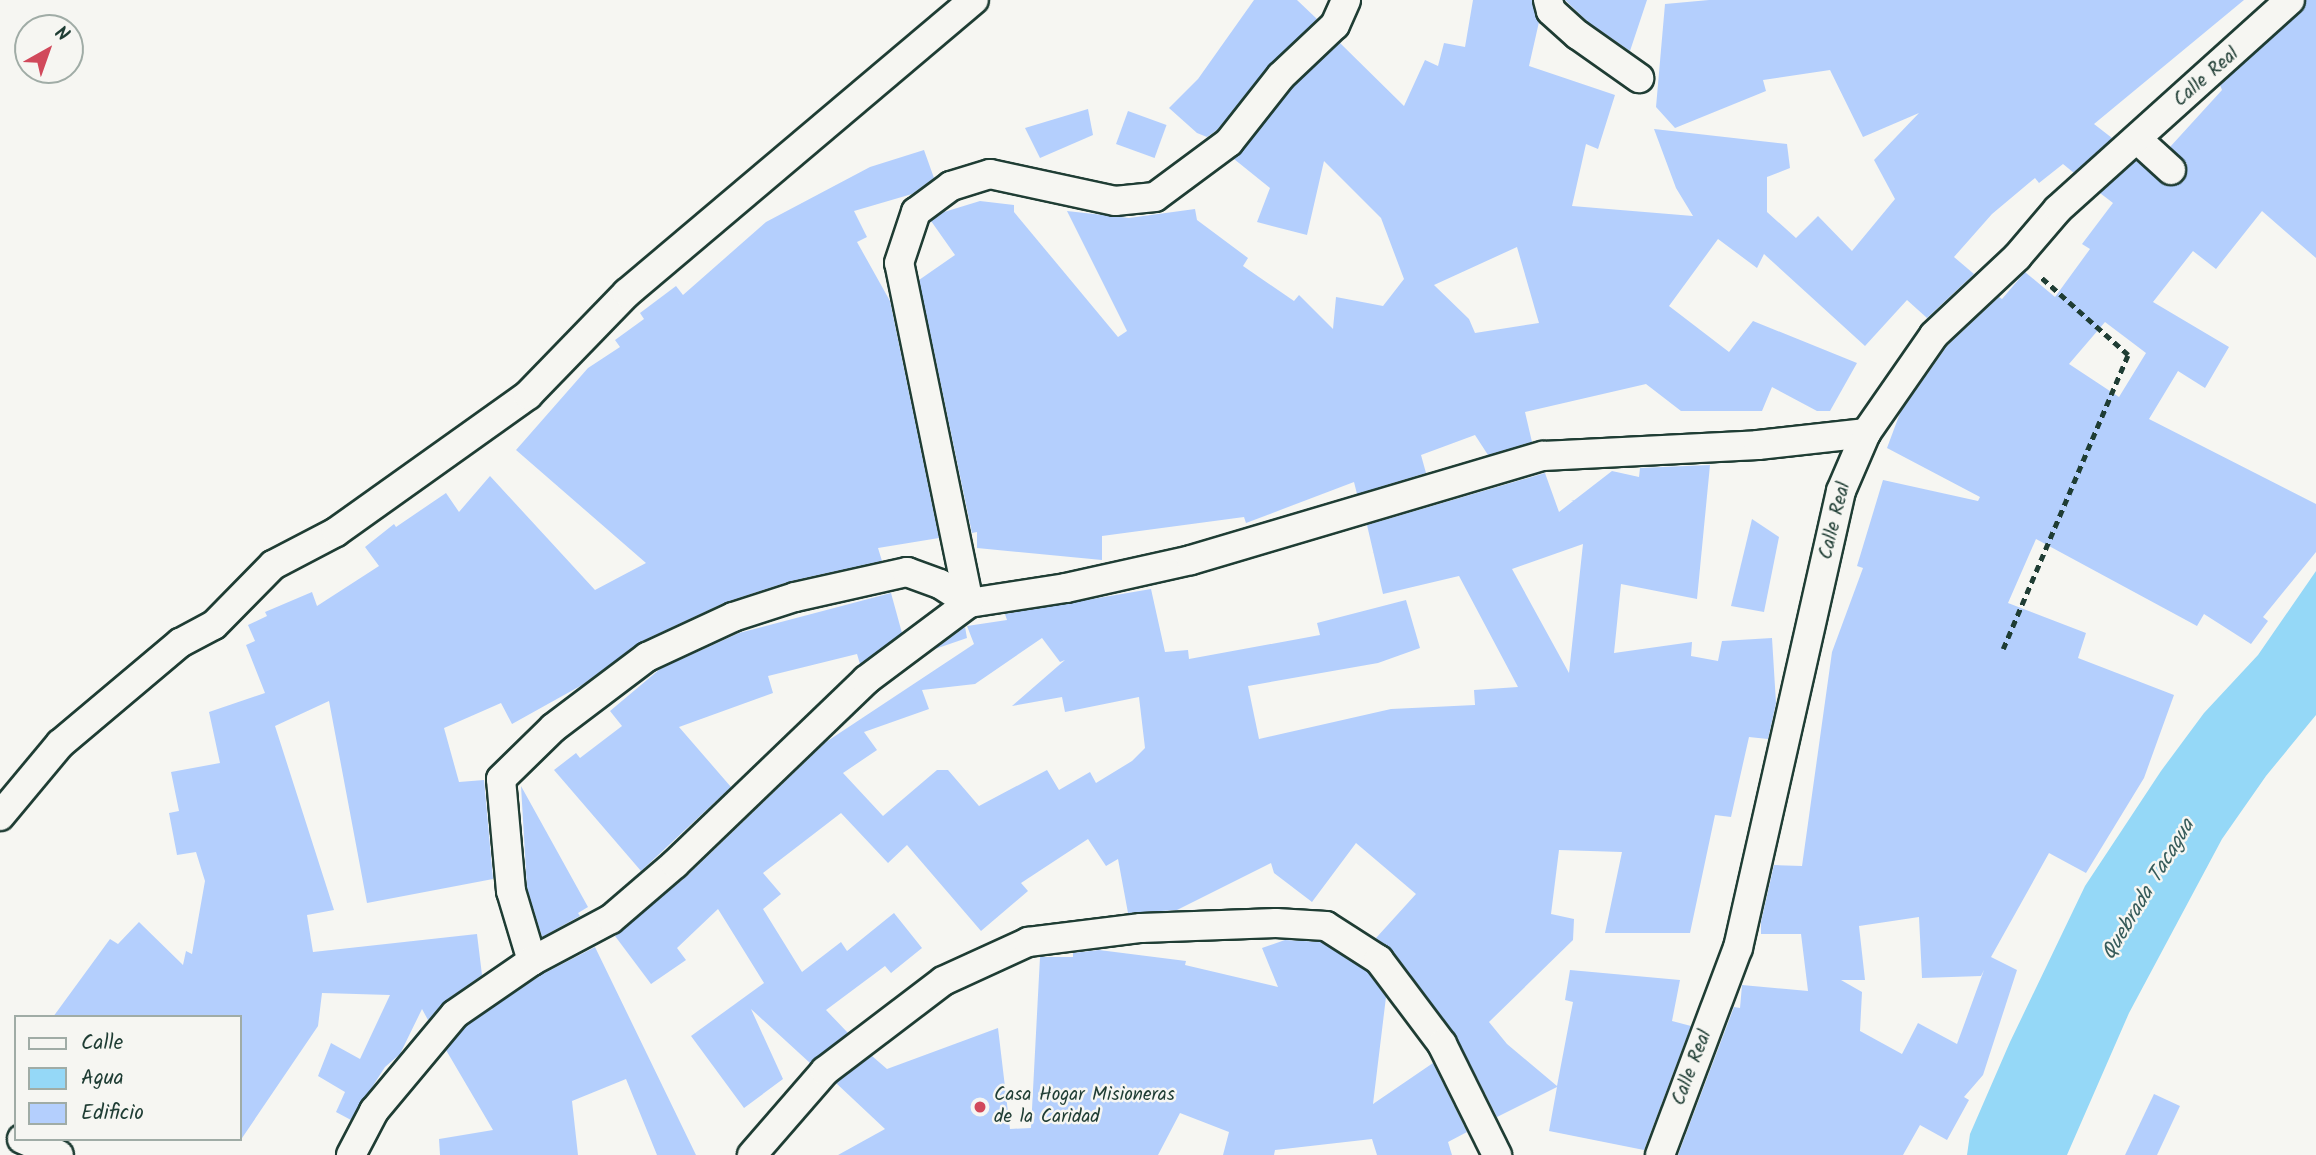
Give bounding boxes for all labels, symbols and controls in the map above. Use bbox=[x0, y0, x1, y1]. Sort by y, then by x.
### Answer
north arrow bbox=[14, 14, 84, 84]
text: N bbox=[47, 19, 75, 50]
street label: Calle Real bbox=[2170, 43, 2244, 113]
street label: Calle Real bbox=[1815, 480, 1857, 562]
water label: Quebrada Tacagua bbox=[2097, 815, 2201, 965]
legend bbox=[14, 1015, 242, 1141]
text: Calle bbox=[81, 1027, 123, 1060]
street label: Calle Real bbox=[1668, 1027, 1718, 1109]
text: Agua bbox=[81, 1062, 124, 1095]
place label: Casa Hogar Misioneras de la Caridad bbox=[994, 1085, 1175, 1129]
text: Edificio bbox=[81, 1097, 144, 1130]
marker: Casa Hogar Misioneras de la Caridad bbox=[972, 1099, 988, 1115]

